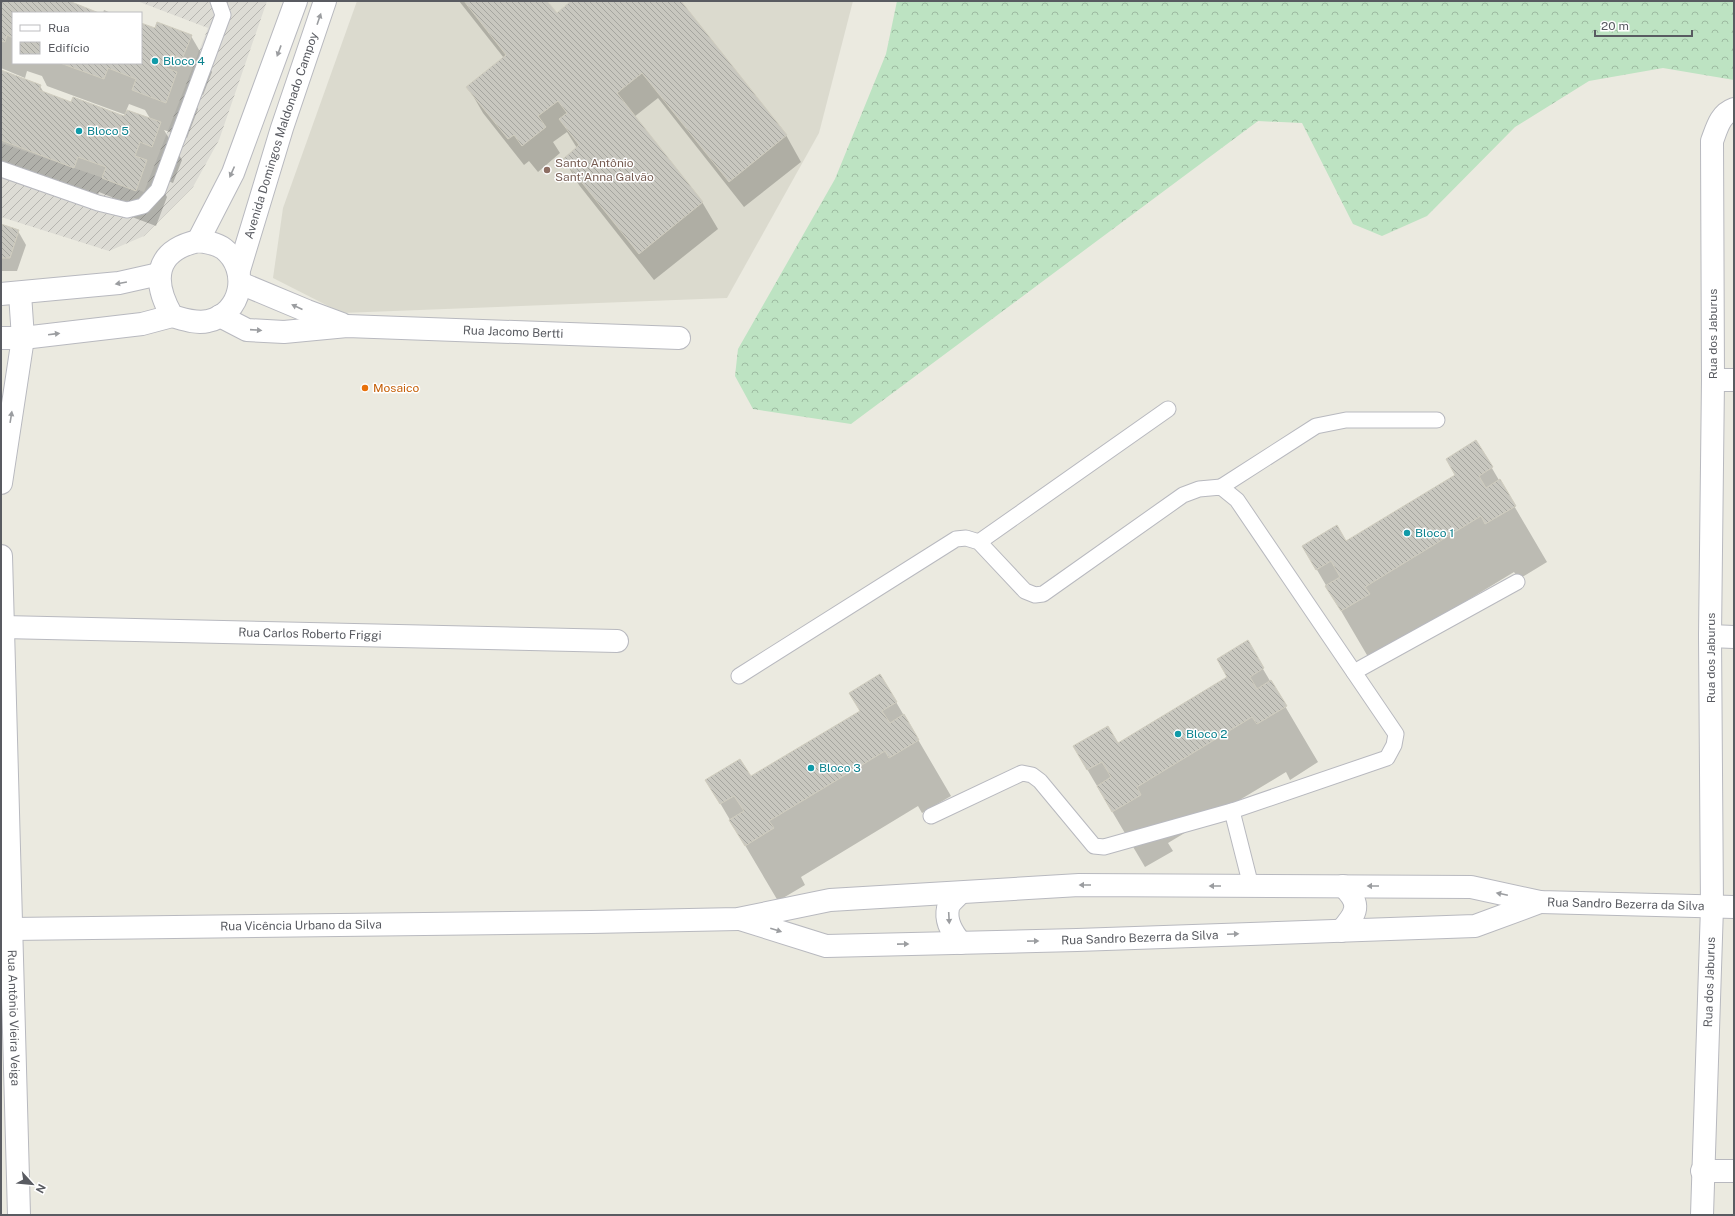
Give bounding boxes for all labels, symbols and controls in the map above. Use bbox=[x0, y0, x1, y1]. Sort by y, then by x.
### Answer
legend bbox=[12, 12, 142, 64]
scale bar bbox=[1595, 12, 1692, 38]
one-way arrow bbox=[316, 13, 322, 25]
text: 20 m bbox=[1601, 19, 1629, 33]
text: Rua bbox=[48, 21, 70, 35]
street label: Avenida Domingos Maldonado Campoy bbox=[242, 30, 321, 241]
text: Edifício bbox=[48, 41, 90, 55]
one-way arrow bbox=[275, 45, 281, 57]
place label: Bloco 4 bbox=[163, 54, 205, 68]
marker: Bloco 4 bbox=[150, 56, 160, 66]
place label: Bloco 5 bbox=[87, 124, 129, 138]
marker: Bloco 5 bbox=[74, 126, 84, 136]
place label: Santo Antônio Sant'Anna Galvão bbox=[555, 156, 654, 184]
marker: Santo Antônio Sant'Anna Galvão bbox=[542, 165, 552, 175]
one-way arrow bbox=[229, 167, 235, 179]
one-way arrow bbox=[115, 280, 127, 286]
street label: Rua dos Jaburus bbox=[1706, 289, 1720, 379]
one-way arrow bbox=[291, 304, 303, 310]
street label: Rua Jacomo Bertti bbox=[463, 323, 564, 341]
one-way arrow bbox=[250, 327, 262, 334]
one-way arrow bbox=[48, 331, 60, 338]
place label: Mosaico bbox=[373, 381, 419, 395]
marker: Mosaico bbox=[360, 383, 370, 393]
one-way arrow bbox=[8, 411, 14, 423]
place label: Bloco 1 bbox=[1415, 526, 1454, 540]
marker: Bloco 1 bbox=[1402, 528, 1412, 538]
street label: Rua dos Jaburus bbox=[1704, 613, 1718, 703]
street label: Rua Carlos Roberto Friggi bbox=[238, 625, 382, 643]
place label: Bloco 2 bbox=[1186, 727, 1227, 741]
marker: Bloco 2 bbox=[1173, 729, 1183, 739]
place label: Bloco 3 bbox=[819, 761, 861, 775]
marker: Bloco 3 bbox=[806, 763, 816, 773]
one-way arrow bbox=[1078, 882, 1091, 888]
one-way arrow bbox=[1208, 883, 1221, 889]
one-way arrow bbox=[1367, 883, 1379, 890]
one-way arrow bbox=[1496, 890, 1508, 896]
street label: Rua Sandro Bezerra da Silva bbox=[1547, 895, 1705, 913]
one-way arrow bbox=[945, 912, 952, 924]
street label: Rua Vicência Urbano da Silva bbox=[220, 918, 382, 933]
one-way arrow bbox=[770, 927, 782, 933]
street label: Rua Sandro Bezerra da Silva bbox=[1061, 928, 1219, 947]
one-way arrow bbox=[1227, 931, 1239, 938]
street label: Rua dos Jaburus bbox=[1701, 937, 1718, 1028]
one-way arrow bbox=[1027, 938, 1040, 944]
one-way arrow bbox=[897, 941, 910, 947]
street label: Rua Antônio Vieira Veiga bbox=[5, 950, 22, 1086]
north arrow bbox=[12, 1164, 52, 1204]
text: N bbox=[34, 1182, 48, 1195]

